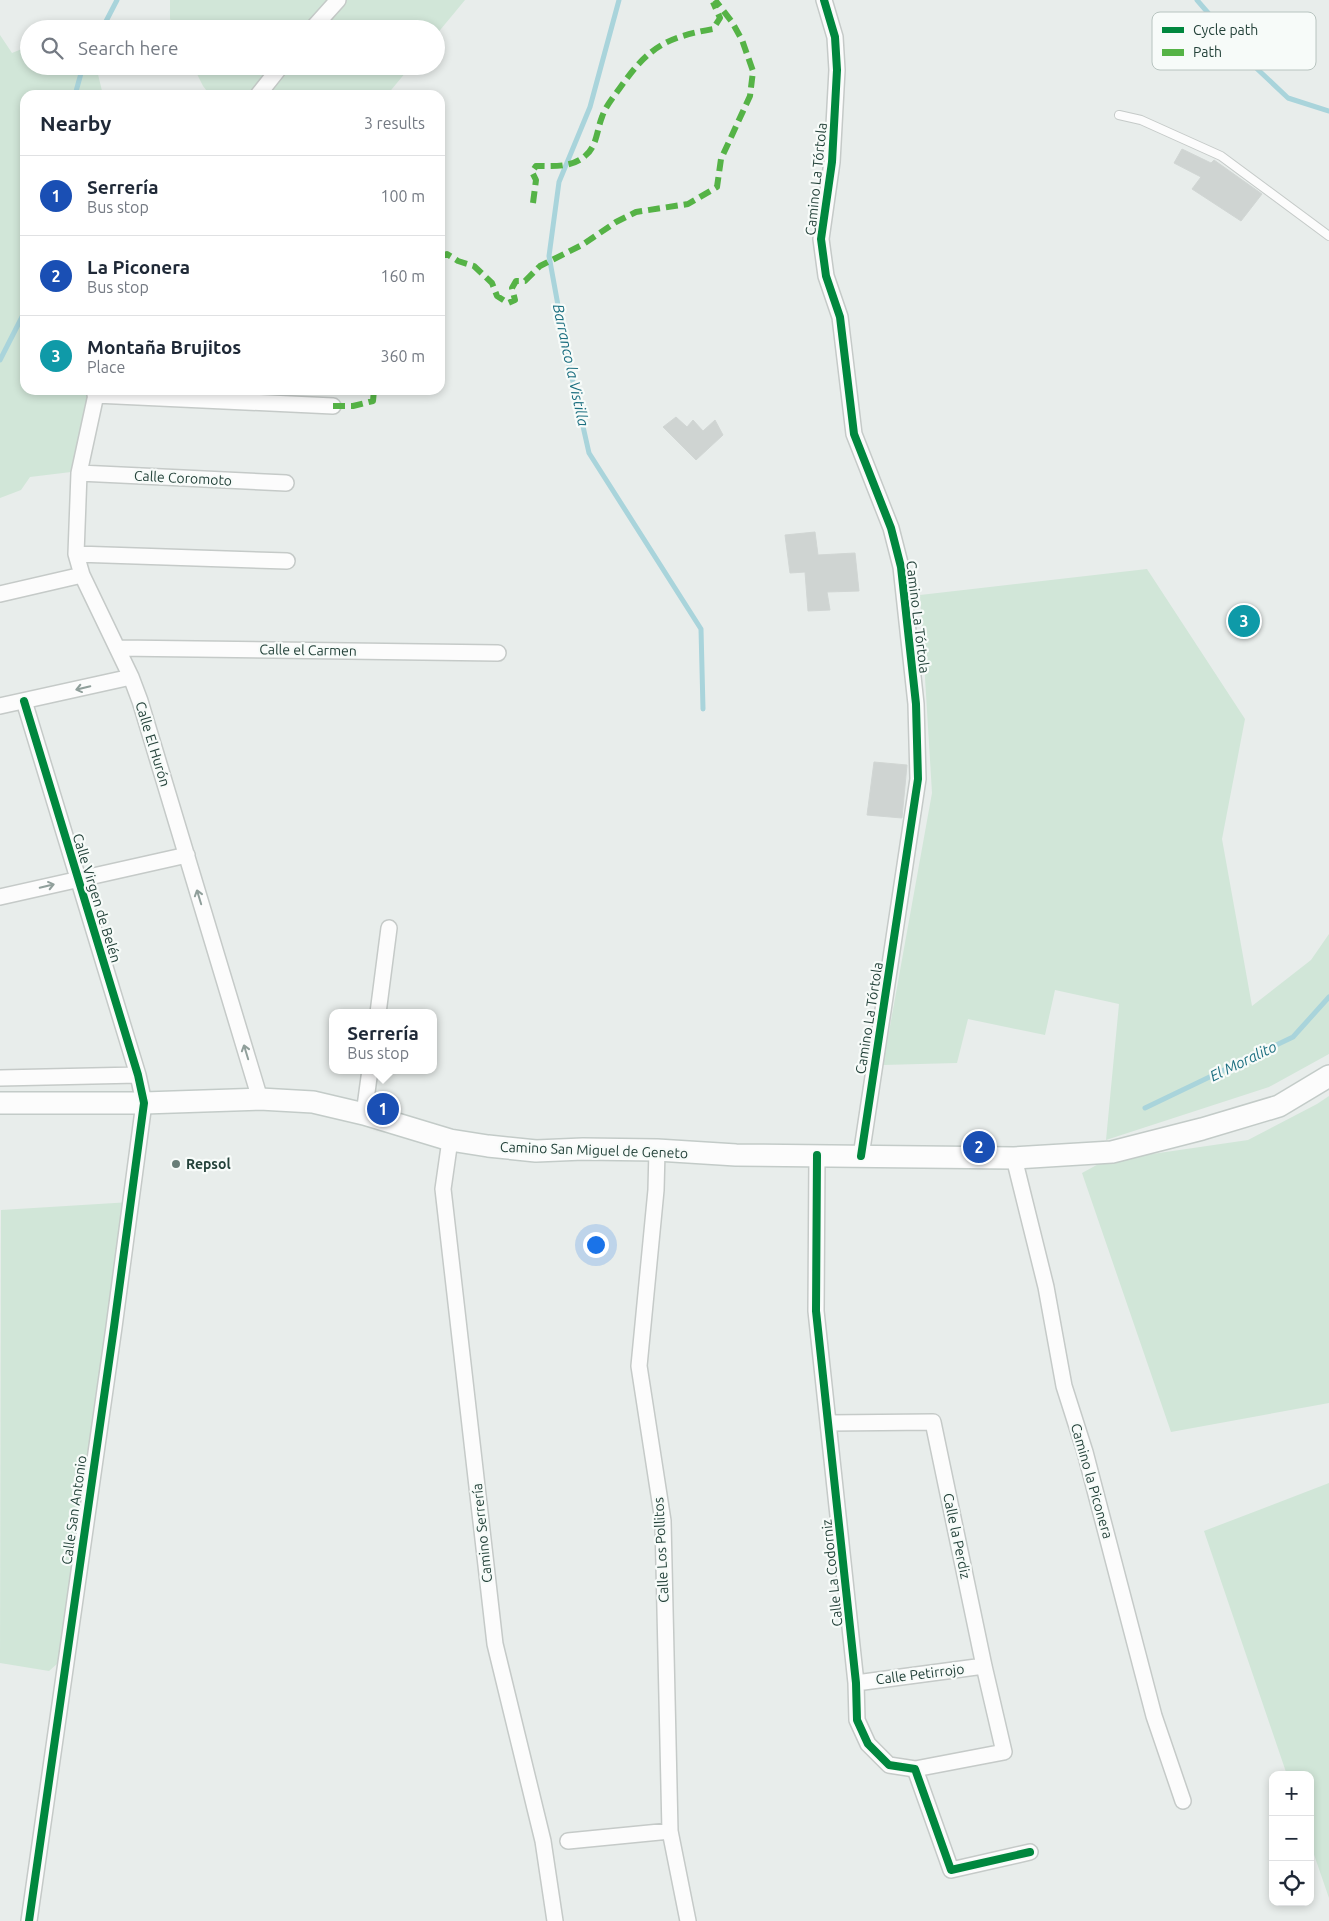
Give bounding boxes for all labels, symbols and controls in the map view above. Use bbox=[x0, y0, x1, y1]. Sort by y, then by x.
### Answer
legend bbox=[1152, 12, 1316, 70]
search box bbox=[20, 20, 445, 75]
text: Cycle path bbox=[1193, 22, 1258, 38]
icon: search bbox=[38, 34, 66, 62]
text: Search here bbox=[78, 37, 178, 59]
text: Path bbox=[1193, 44, 1222, 60]
text: Nearby bbox=[40, 111, 111, 135]
text: 3 results bbox=[364, 114, 425, 132]
street label: Camino La Tórtola bbox=[802, 122, 830, 236]
text: Serrería bbox=[87, 176, 159, 198]
text: 1 bbox=[51, 187, 61, 205]
text: 100 m bbox=[380, 187, 425, 205]
text: Bus stop bbox=[87, 198, 149, 216]
text: La Piconera bbox=[87, 256, 190, 278]
text: 2 bbox=[51, 267, 61, 285]
text: 160 m bbox=[380, 267, 425, 285]
text: Bus stop bbox=[87, 278, 149, 296]
water label: Barranco la Vistilla bbox=[550, 302, 592, 428]
text: Montaña Brujitos bbox=[87, 336, 241, 358]
text: 3 bbox=[51, 347, 61, 365]
text: 360 m bbox=[380, 347, 425, 365]
text: Place bbox=[87, 358, 125, 376]
street label: Calle Coromoto bbox=[134, 467, 232, 489]
street label: Camino La Tórtola bbox=[903, 560, 933, 674]
pin: 3 bbox=[1228, 602, 1260, 640]
street label: Calle el Carmen bbox=[259, 641, 357, 659]
one-way arrow bbox=[76, 684, 92, 693]
street label: Calle El Hurón bbox=[132, 700, 174, 788]
street label: Calle Virgen de Belén bbox=[70, 831, 124, 965]
one-way arrow bbox=[39, 881, 55, 890]
one-way arrow bbox=[194, 889, 204, 905]
street label: Camino La Tórtola bbox=[852, 961, 886, 1075]
popup bbox=[329, 1009, 437, 1074]
text: Serrería bbox=[347, 1022, 419, 1044]
water label: El Moralito bbox=[1207, 1038, 1279, 1084]
text: Bus stop bbox=[347, 1044, 409, 1062]
one-way arrow bbox=[241, 1045, 251, 1061]
pin: 1 bbox=[367, 1090, 399, 1128]
pin: 2 bbox=[963, 1128, 995, 1166]
street label: Camino San Miguel de Geneto bbox=[500, 1139, 688, 1161]
place label: Repsol bbox=[186, 1156, 231, 1172]
marker: Repsol bbox=[170, 1158, 182, 1170]
your location bbox=[583, 1232, 609, 1258]
street label: Camino la Piconera bbox=[1068, 1421, 1116, 1541]
street label: Calle San Antonio bbox=[58, 1454, 90, 1566]
street label: Camino Serrería bbox=[469, 1482, 495, 1584]
street label: Calle la Perdiz bbox=[940, 1492, 974, 1580]
street label: Calle Los Pollitos bbox=[650, 1497, 672, 1603]
street label: Calle La Codorniz bbox=[818, 1519, 846, 1627]
street label: Calle Petirrojo bbox=[875, 1661, 965, 1687]
map controls bbox=[1269, 1771, 1314, 1906]
button: + bbox=[1269, 1771, 1314, 1816]
button: − bbox=[1269, 1816, 1314, 1861]
button: locate bbox=[1269, 1861, 1314, 1906]

